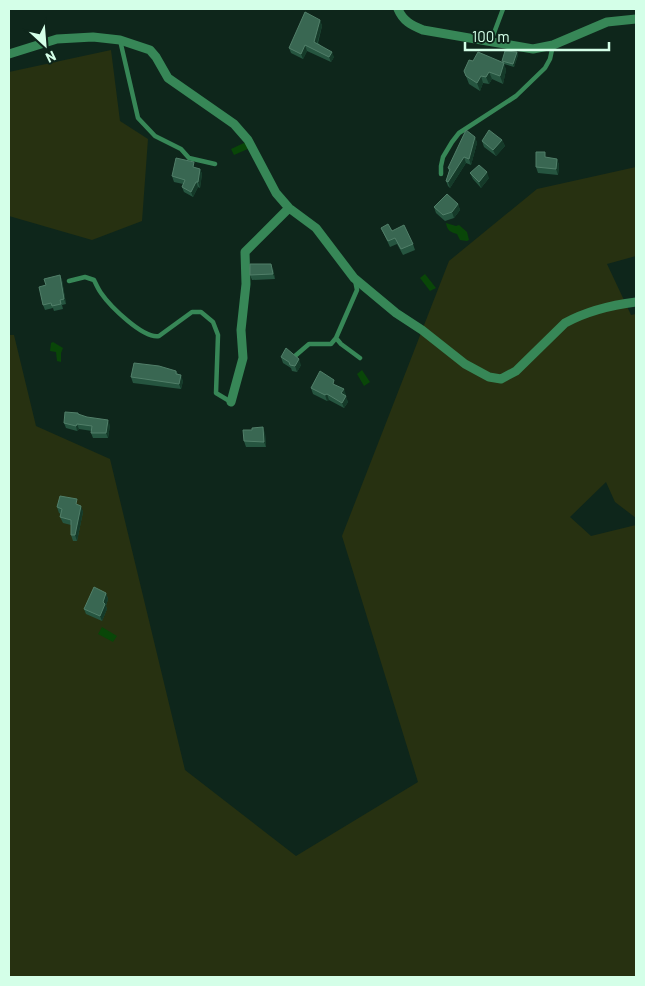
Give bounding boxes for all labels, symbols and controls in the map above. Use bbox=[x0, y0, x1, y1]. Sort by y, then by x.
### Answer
north arrow bbox=[20, 20, 70, 70]
scale bar bbox=[465, 20, 609, 52]
text: 100 m bbox=[472, 27, 510, 45]
text: N bbox=[43, 47, 59, 67]

